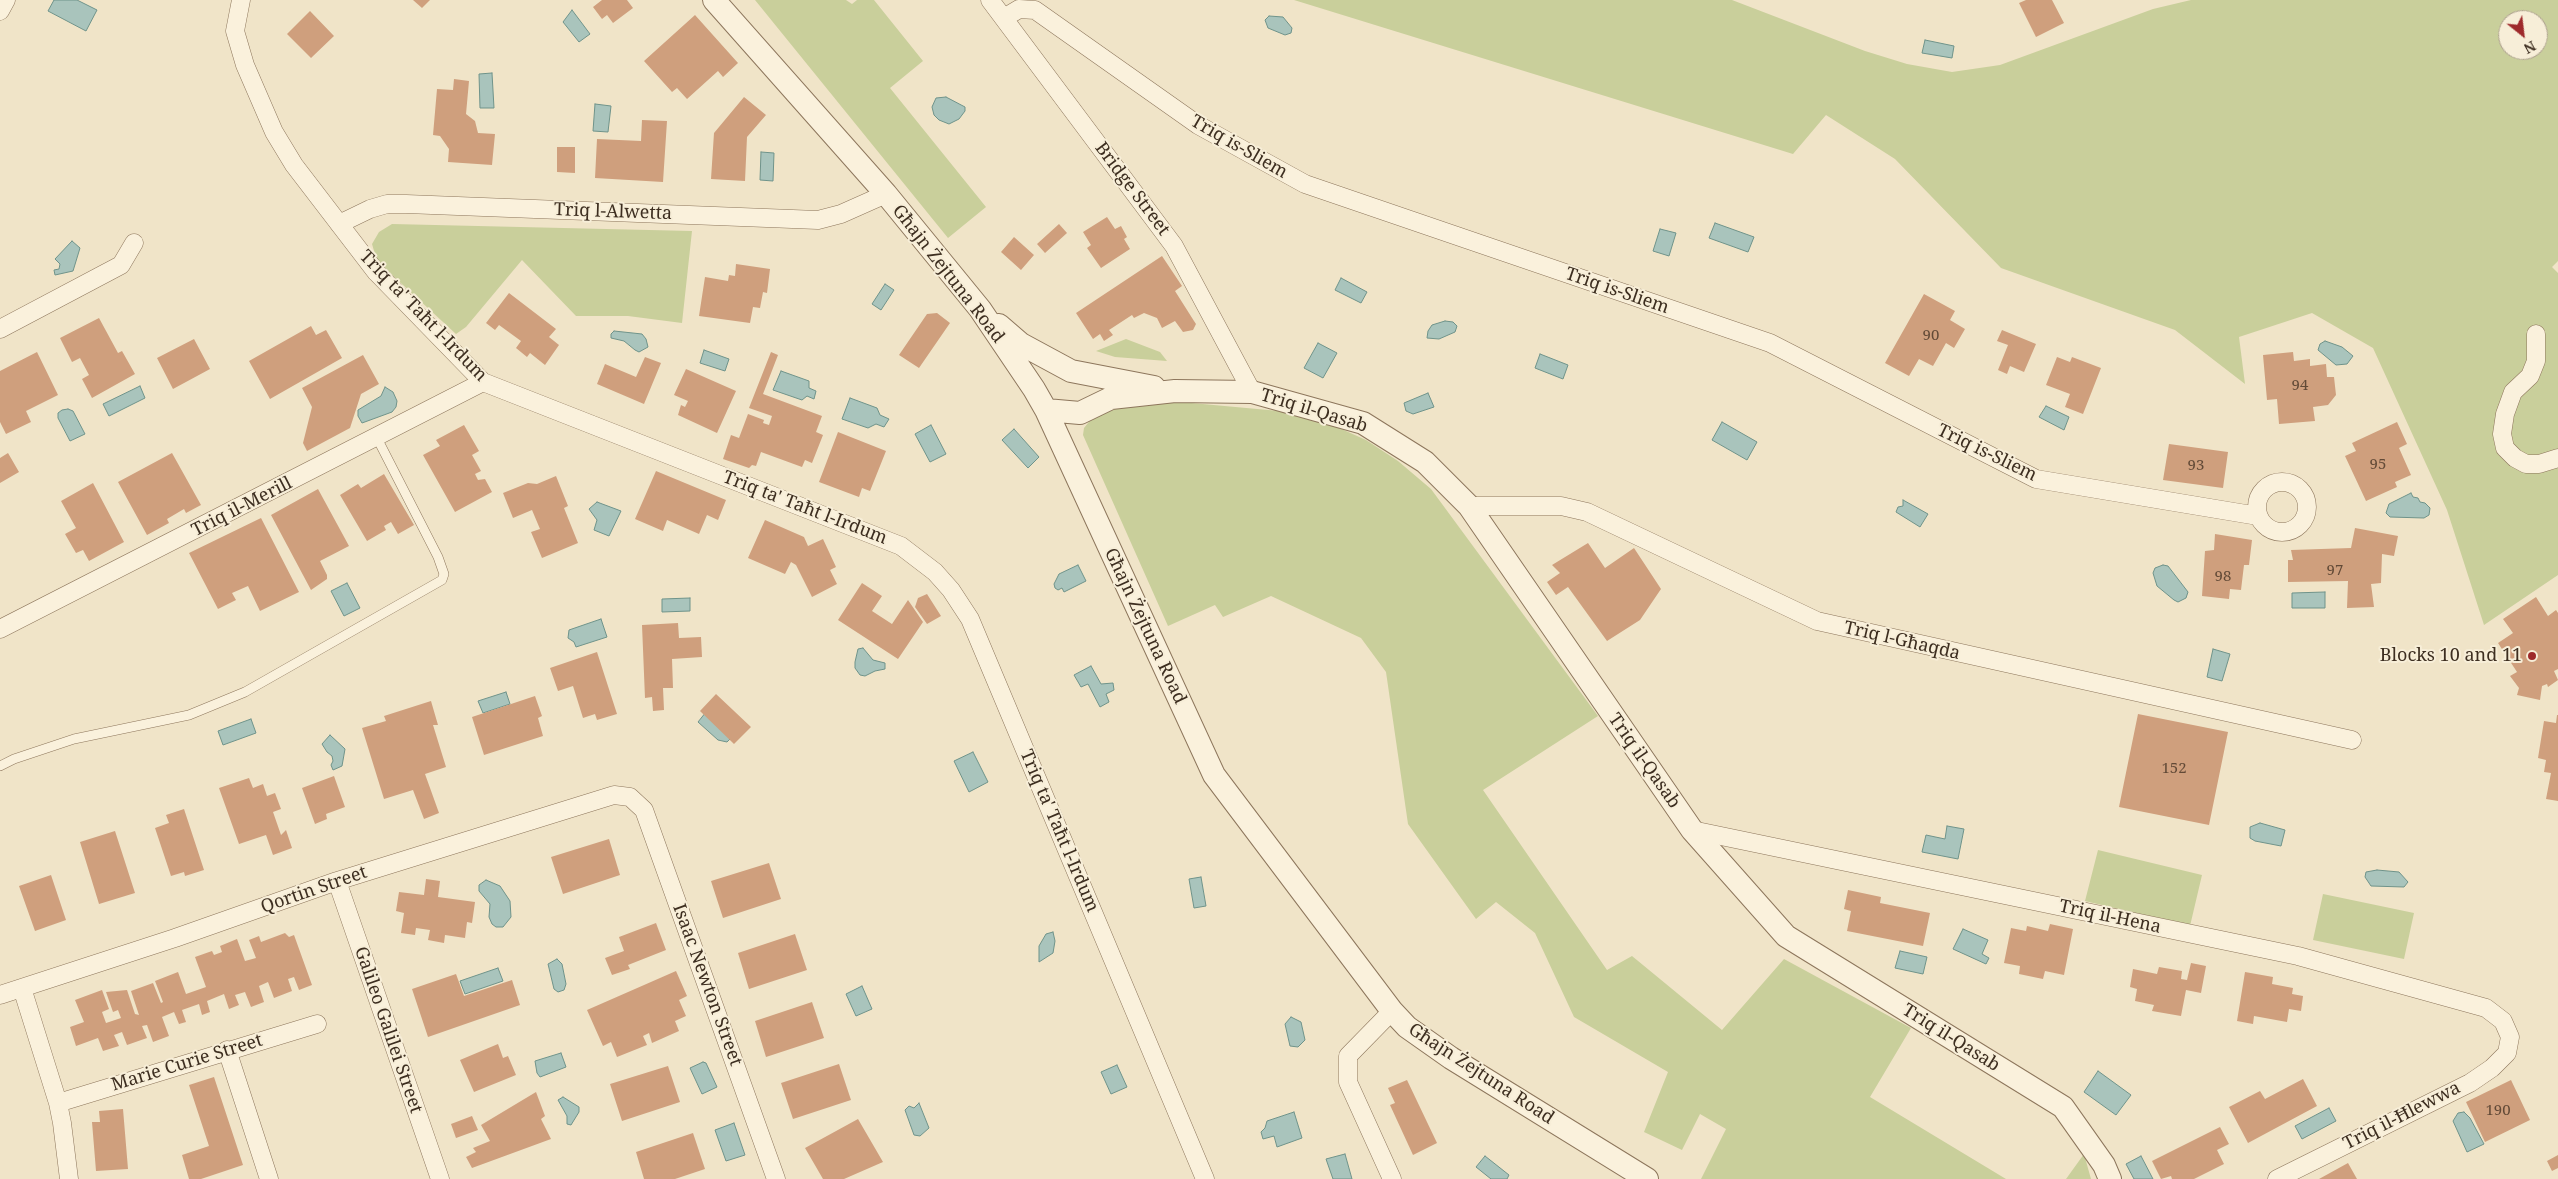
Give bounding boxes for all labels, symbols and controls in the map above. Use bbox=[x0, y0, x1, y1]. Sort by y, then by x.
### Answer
north arrow bbox=[2498, 10, 2548, 60]
text: N bbox=[2521, 37, 2539, 59]
street label: Triq is-Sliem bbox=[1187, 111, 1291, 183]
street label: Bridge Street bbox=[1090, 138, 1174, 240]
street label: Triq l-Alwetta bbox=[553, 199, 673, 225]
street label: Għajn Żejtuna Road bbox=[887, 201, 1009, 347]
street label: Triq ta' Taħt l-Irdum bbox=[355, 246, 491, 386]
street label: Triq is-Sliem bbox=[1562, 263, 1672, 319]
house number: 90 bbox=[1923, 327, 1939, 345]
house number: 94 bbox=[2292, 377, 2308, 395]
street label: Triq il-Qasab bbox=[1258, 384, 1370, 438]
street label: Triq is-Sliem bbox=[1934, 420, 2040, 486]
house number: 95 bbox=[2370, 456, 2386, 474]
house number: 93 bbox=[2188, 457, 2204, 475]
street label: Triq ta' Taħt l-Irdum bbox=[720, 467, 890, 549]
street label: Triq il-Merill bbox=[188, 472, 296, 542]
street label: Għajn Żejtuna Road bbox=[1099, 545, 1191, 707]
house number: 97 bbox=[2327, 562, 2343, 580]
house number: 98 bbox=[2215, 568, 2231, 586]
street label: Triq l-Għaqda bbox=[1842, 617, 1962, 665]
place label: Blocks 10 and 11 bbox=[2380, 645, 2522, 667]
marker: Blocks 10 and 11 bbox=[2526, 650, 2538, 662]
street label: Triq il-Qasab bbox=[1603, 709, 1685, 813]
street label: Triq ta' Taħt l-Irdum bbox=[1015, 747, 1103, 915]
house number: 152 bbox=[2161, 760, 2187, 778]
street label: Qortin Street bbox=[258, 862, 370, 918]
street label: Triq il-Hena bbox=[2057, 896, 2163, 938]
street label: Isaac Newton Street bbox=[668, 901, 746, 1069]
street label: Galileo Galilei Street bbox=[349, 944, 427, 1116]
street label: Triq il-Qasab bbox=[1898, 1000, 2004, 1076]
street label: Għajn Żejtuna Road bbox=[1404, 1019, 1558, 1129]
street label: Marie Curie Street bbox=[109, 1030, 265, 1096]
street label: Triq il-Ħlewwa bbox=[2340, 1077, 2464, 1155]
house number: 190 bbox=[2485, 1102, 2511, 1120]

